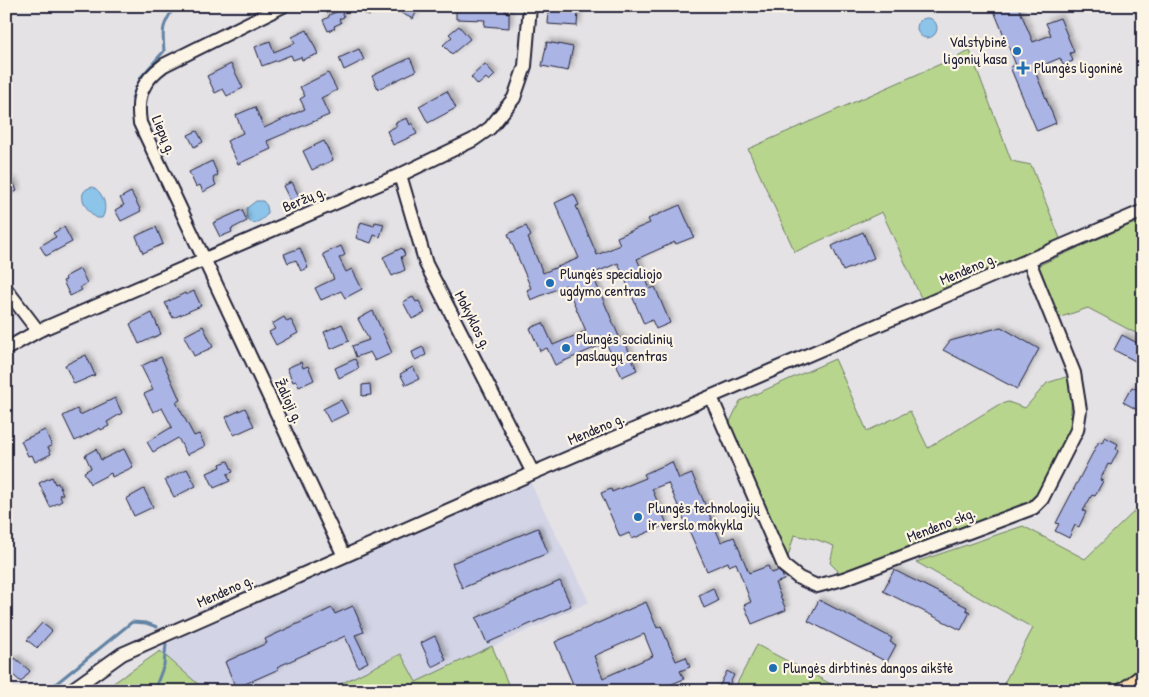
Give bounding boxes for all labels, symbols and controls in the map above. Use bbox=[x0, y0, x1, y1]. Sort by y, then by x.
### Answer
place label: Valstybinė ligonių kasa bbox=[944, 31, 1007, 69]
marker: Valstybinė ligonių kasa bbox=[1011, 45, 1023, 57]
place label: Plungės ligoninė bbox=[1034, 57, 1123, 78]
marker: Plungės ligoninė bbox=[1016, 61, 1030, 75]
street label: Liepų g. bbox=[147, 112, 182, 158]
street label: Beržų g. bbox=[279, 180, 329, 217]
street label: Mendeno g. bbox=[936, 247, 999, 290]
place label: Plungės specialiojo ugdymo centras bbox=[560, 263, 662, 301]
marker: Plungės specialiojo ugdymo centras bbox=[544, 277, 556, 289]
street label: Mokyklos g. bbox=[450, 287, 497, 353]
place label: Plungės socialinių paslaugų centras bbox=[576, 328, 673, 366]
marker: Plungės socialinių paslaugų centras bbox=[560, 342, 572, 354]
street label: Žalioji g. bbox=[270, 375, 309, 427]
street label: Mendeno g. bbox=[564, 407, 627, 450]
place label: Plungės technologijų ir verslo mokykla bbox=[648, 497, 761, 535]
street label: Mendeno skg. bbox=[904, 502, 978, 547]
marker: Plungės technologijų ir verslo mokykla bbox=[632, 511, 644, 523]
street label: Mendeno g. bbox=[193, 569, 256, 612]
place label: Plungės dirbtinės dangos aikštė bbox=[783, 657, 953, 678]
marker: Plungės dirbtinės dangos aikštė bbox=[767, 662, 779, 674]

